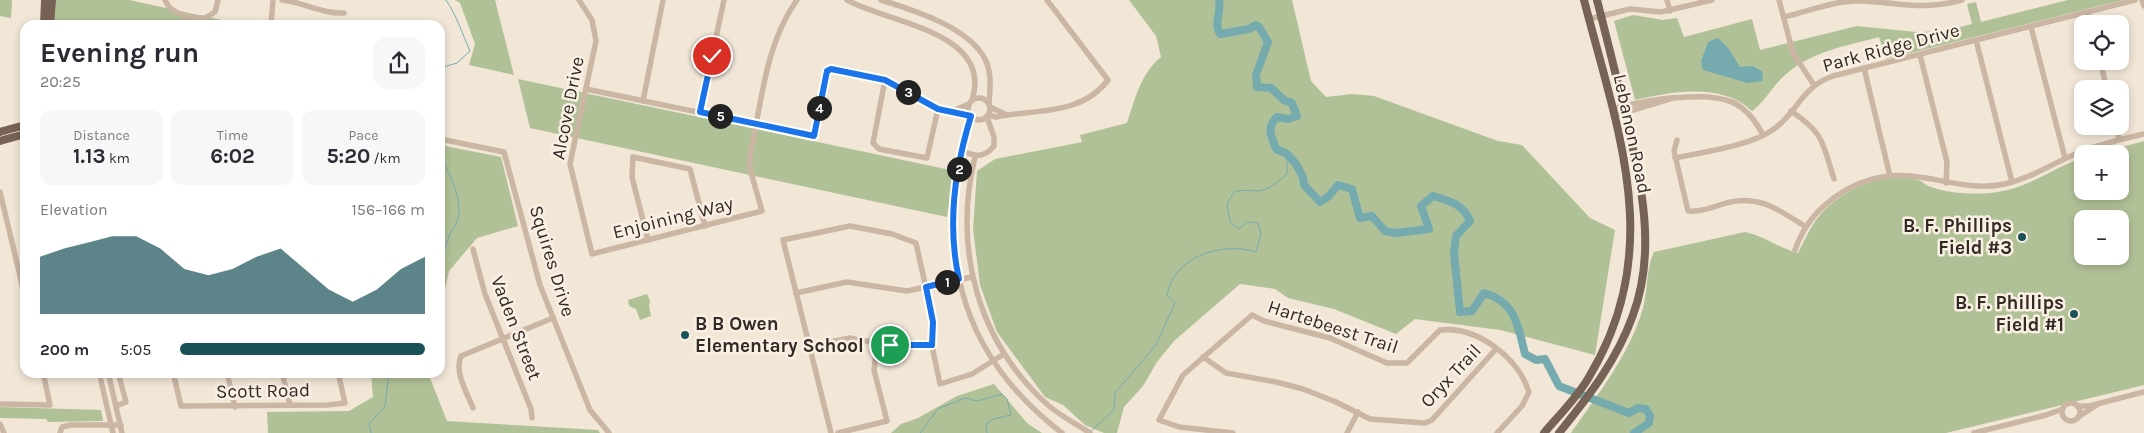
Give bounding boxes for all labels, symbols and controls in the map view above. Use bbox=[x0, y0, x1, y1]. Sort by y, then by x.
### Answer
map controls bbox=[2074, 15, 2129, 265]
button: locate bbox=[2074, 15, 2129, 70]
street label: Park Ridge Drive bbox=[1820, 19, 1962, 77]
pin bbox=[691, 35, 733, 77]
text: Evening run bbox=[40, 36, 199, 69]
button: share bbox=[373, 37, 425, 89]
icon: check bbox=[698, 42, 726, 70]
street label: Alcove Drive bbox=[547, 55, 589, 161]
text: 20:25 bbox=[40, 72, 81, 91]
street label: Lebanon Road bbox=[1609, 72, 1655, 196]
pin: 3 bbox=[896, 80, 920, 104]
button: layers bbox=[2074, 80, 2129, 135]
text: 3 bbox=[904, 84, 913, 101]
pin: 4 bbox=[806, 96, 832, 120]
text: 4 bbox=[815, 100, 824, 117]
pin: 5 bbox=[708, 104, 732, 128]
text: 5 bbox=[716, 108, 725, 125]
text: Distance bbox=[73, 127, 130, 144]
text: Time bbox=[217, 127, 248, 144]
text: Pace bbox=[349, 127, 378, 144]
text: 1.13 bbox=[73, 144, 106, 168]
text: 6:02 bbox=[210, 144, 255, 168]
text: 5:20 bbox=[326, 144, 370, 168]
button: + bbox=[2074, 145, 2129, 200]
text: km bbox=[106, 150, 130, 167]
text: /km bbox=[370, 150, 401, 167]
pin: 2 bbox=[946, 156, 972, 182]
text: 2 bbox=[955, 161, 964, 178]
street label: Enjoining Way bbox=[610, 192, 736, 244]
text: Elevation bbox=[40, 200, 108, 219]
text: 156–166 m bbox=[352, 200, 425, 219]
street label: Squires Drive bbox=[525, 203, 579, 319]
button: − bbox=[2074, 210, 2129, 265]
place label: B. F. Phillips Field #3 bbox=[1903, 215, 2012, 259]
marker: B. F. Phillips Field #3 bbox=[2016, 231, 2028, 243]
pin: 1 bbox=[934, 270, 960, 294]
street label: Vaden Street bbox=[486, 273, 546, 383]
text: 1 bbox=[945, 274, 950, 291]
place label: B. F. Phillips Field #1 bbox=[1955, 292, 2064, 336]
street label: Hartebeest Trail bbox=[1265, 296, 1401, 358]
marker: B. F. Phillips Field #1 bbox=[2068, 308, 2080, 320]
place label: B B Owen Elementary School bbox=[695, 313, 864, 357]
pin bbox=[869, 324, 911, 366]
marker: B B Owen Elementary School bbox=[679, 329, 691, 341]
icon: arrive bbox=[876, 331, 904, 359]
text: 200 m bbox=[40, 340, 89, 359]
text: 5:05 bbox=[120, 340, 151, 359]
street label: Oryx Trail bbox=[1416, 340, 1486, 412]
street label: Scott Road bbox=[216, 379, 310, 403]

